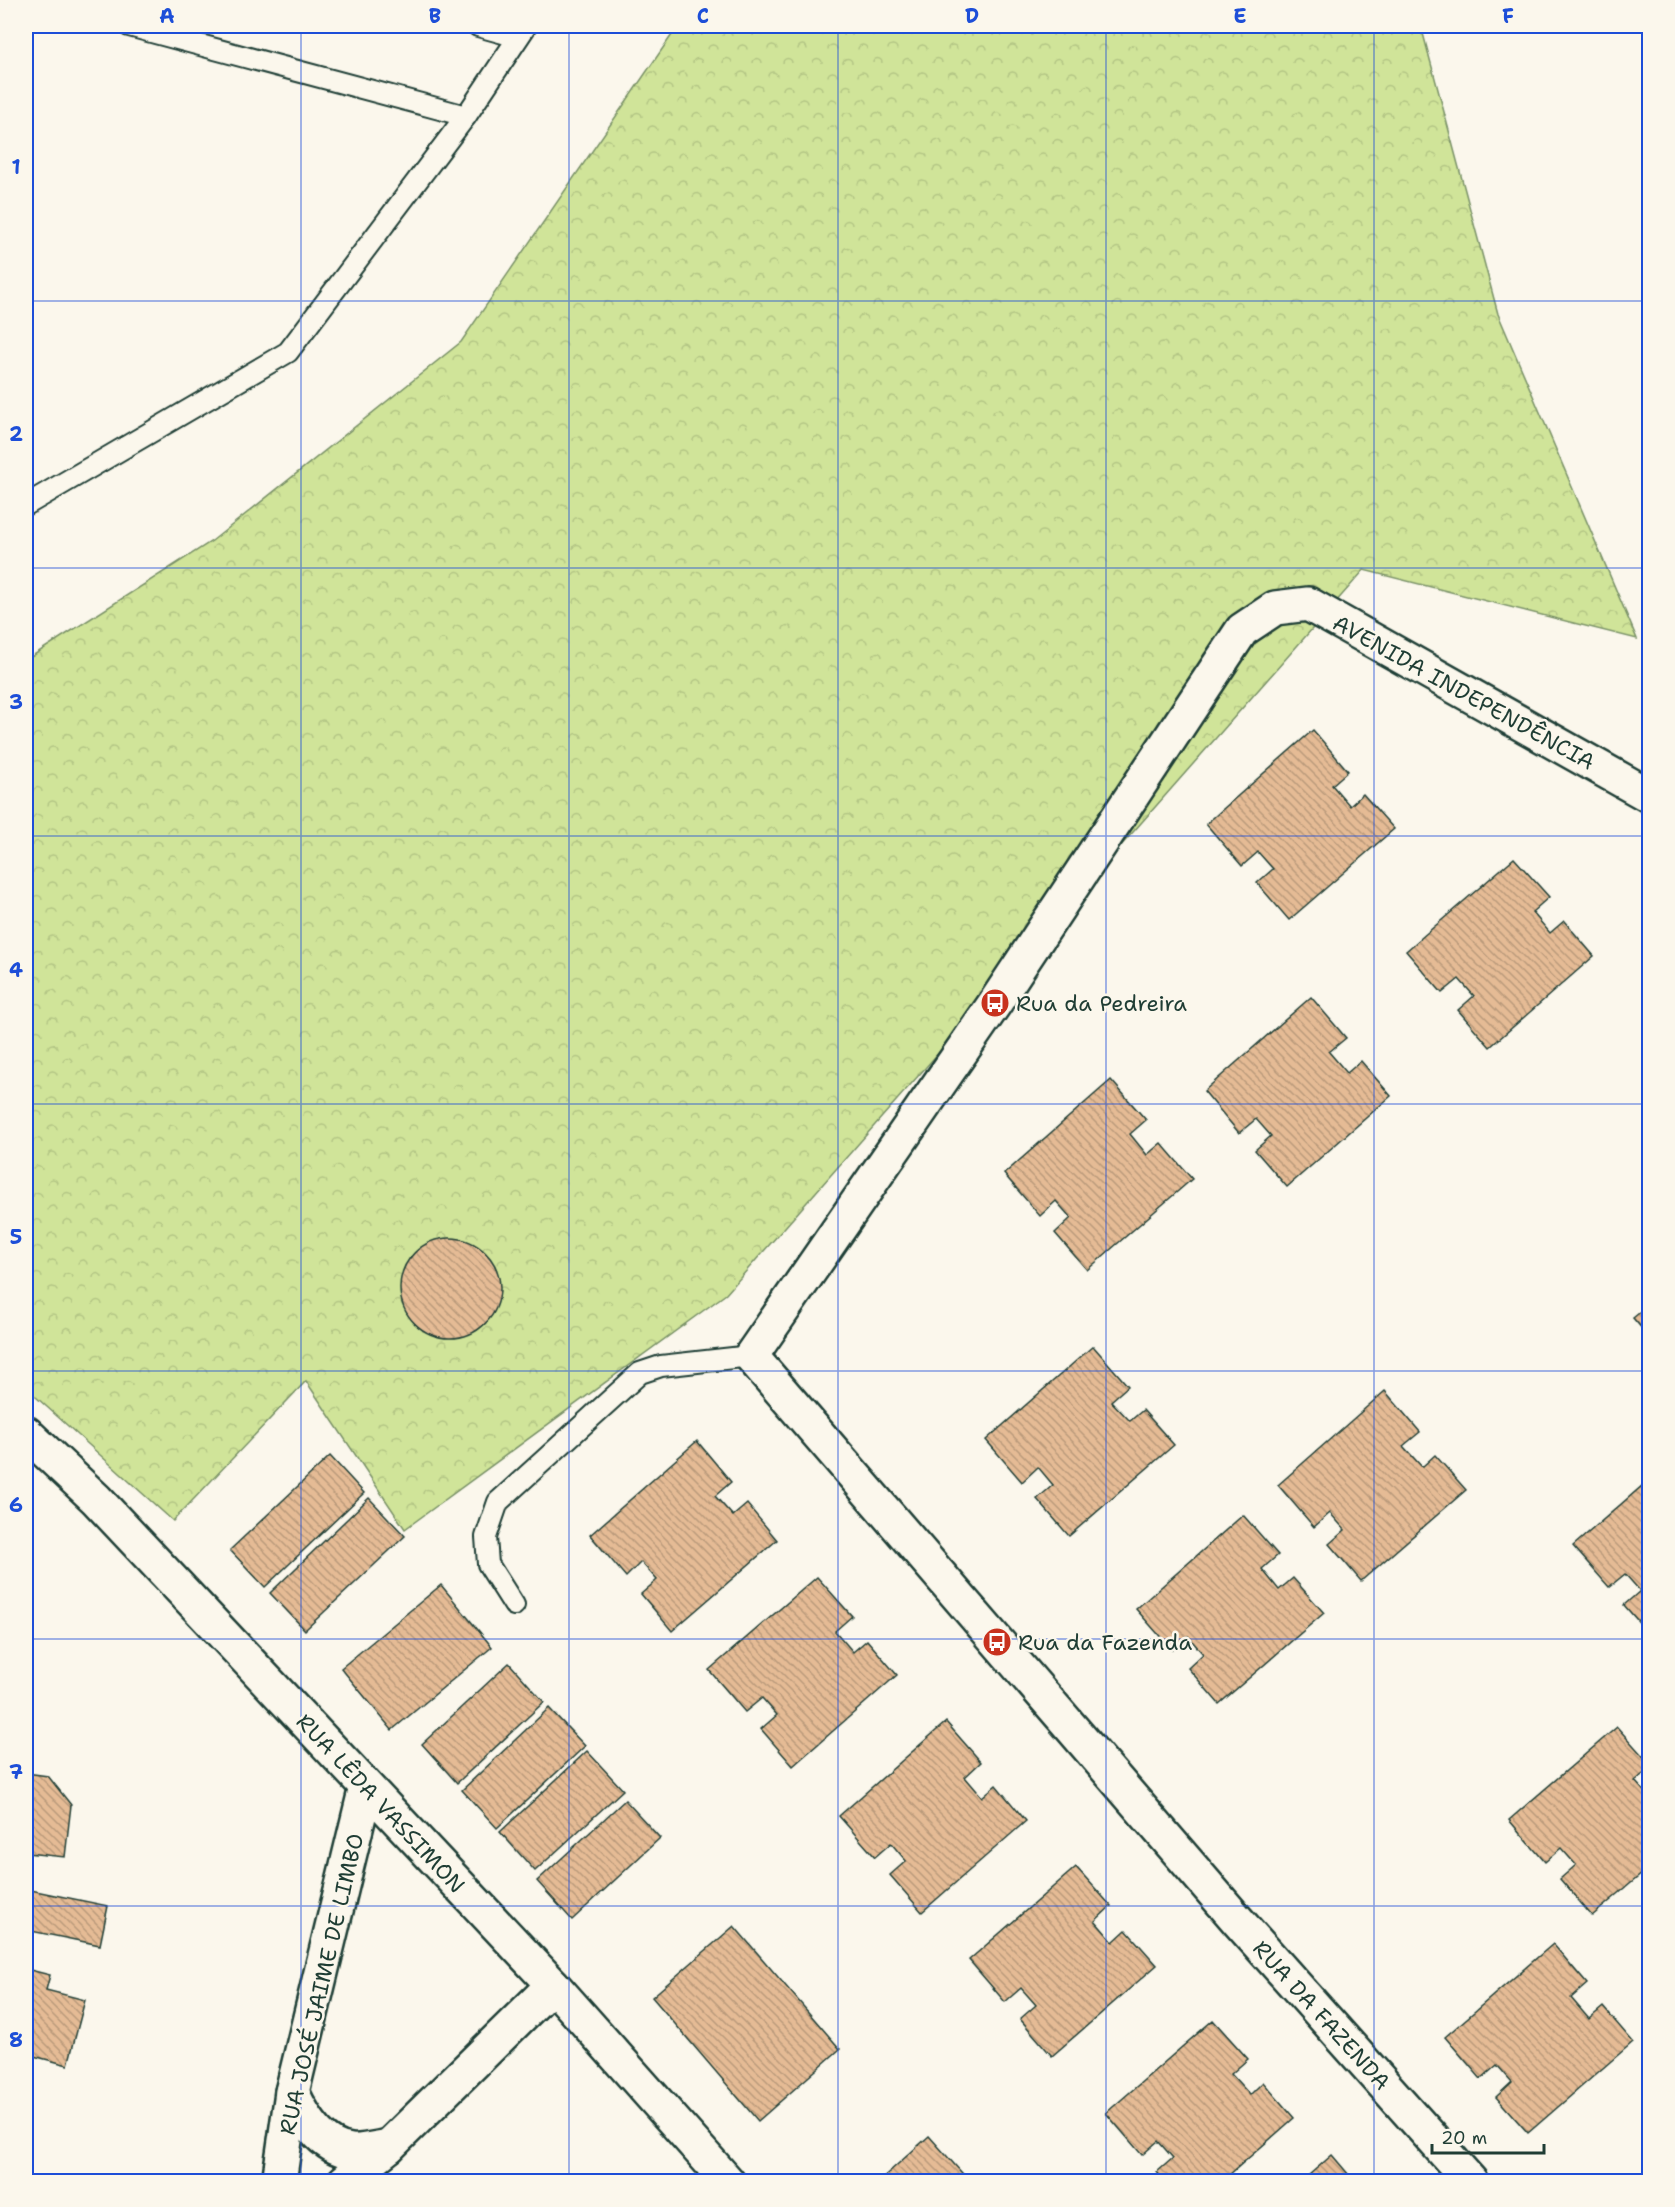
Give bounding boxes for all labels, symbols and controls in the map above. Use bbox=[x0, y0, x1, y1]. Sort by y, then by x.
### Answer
text: A bbox=[159, 3, 175, 29]
text: B bbox=[429, 3, 441, 29]
text: C bbox=[697, 3, 709, 29]
text: D bbox=[965, 3, 979, 29]
text: E bbox=[1233, 3, 1247, 29]
text: F bbox=[1502, 3, 1514, 29]
text: 1 bbox=[11, 154, 21, 180]
text: 2 bbox=[9, 421, 23, 447]
street label: AVENIDA INDEPENDÊNCIA bbox=[1328, 608, 1600, 777]
text: 3 bbox=[9, 689, 23, 715]
text: 4 bbox=[9, 957, 23, 983]
bus stop icon: Rua da Pedreira bbox=[979, 987, 1011, 1019]
place label: Rua da Pedreira bbox=[1016, 989, 1187, 1018]
text: 5 bbox=[10, 1224, 22, 1250]
text: 6 bbox=[9, 1492, 23, 1518]
bus stop icon: Rua da Fazenda bbox=[981, 1626, 1013, 1658]
place label: Rua da Fazenda bbox=[1018, 1628, 1192, 1657]
street label: RUA LÊDA VASSIMON bbox=[290, 1708, 471, 1899]
text: 7 bbox=[9, 1759, 23, 1785]
street label: RUA JOSÉ JAIME DE LIMBO bbox=[273, 1831, 370, 2138]
street label: RUA DA FAZENDA bbox=[1247, 1934, 1397, 2096]
text: 8 bbox=[9, 2027, 23, 2053]
scale bar bbox=[1432, 2117, 1544, 2155]
text: 20 m bbox=[1441, 2126, 1487, 2150]

